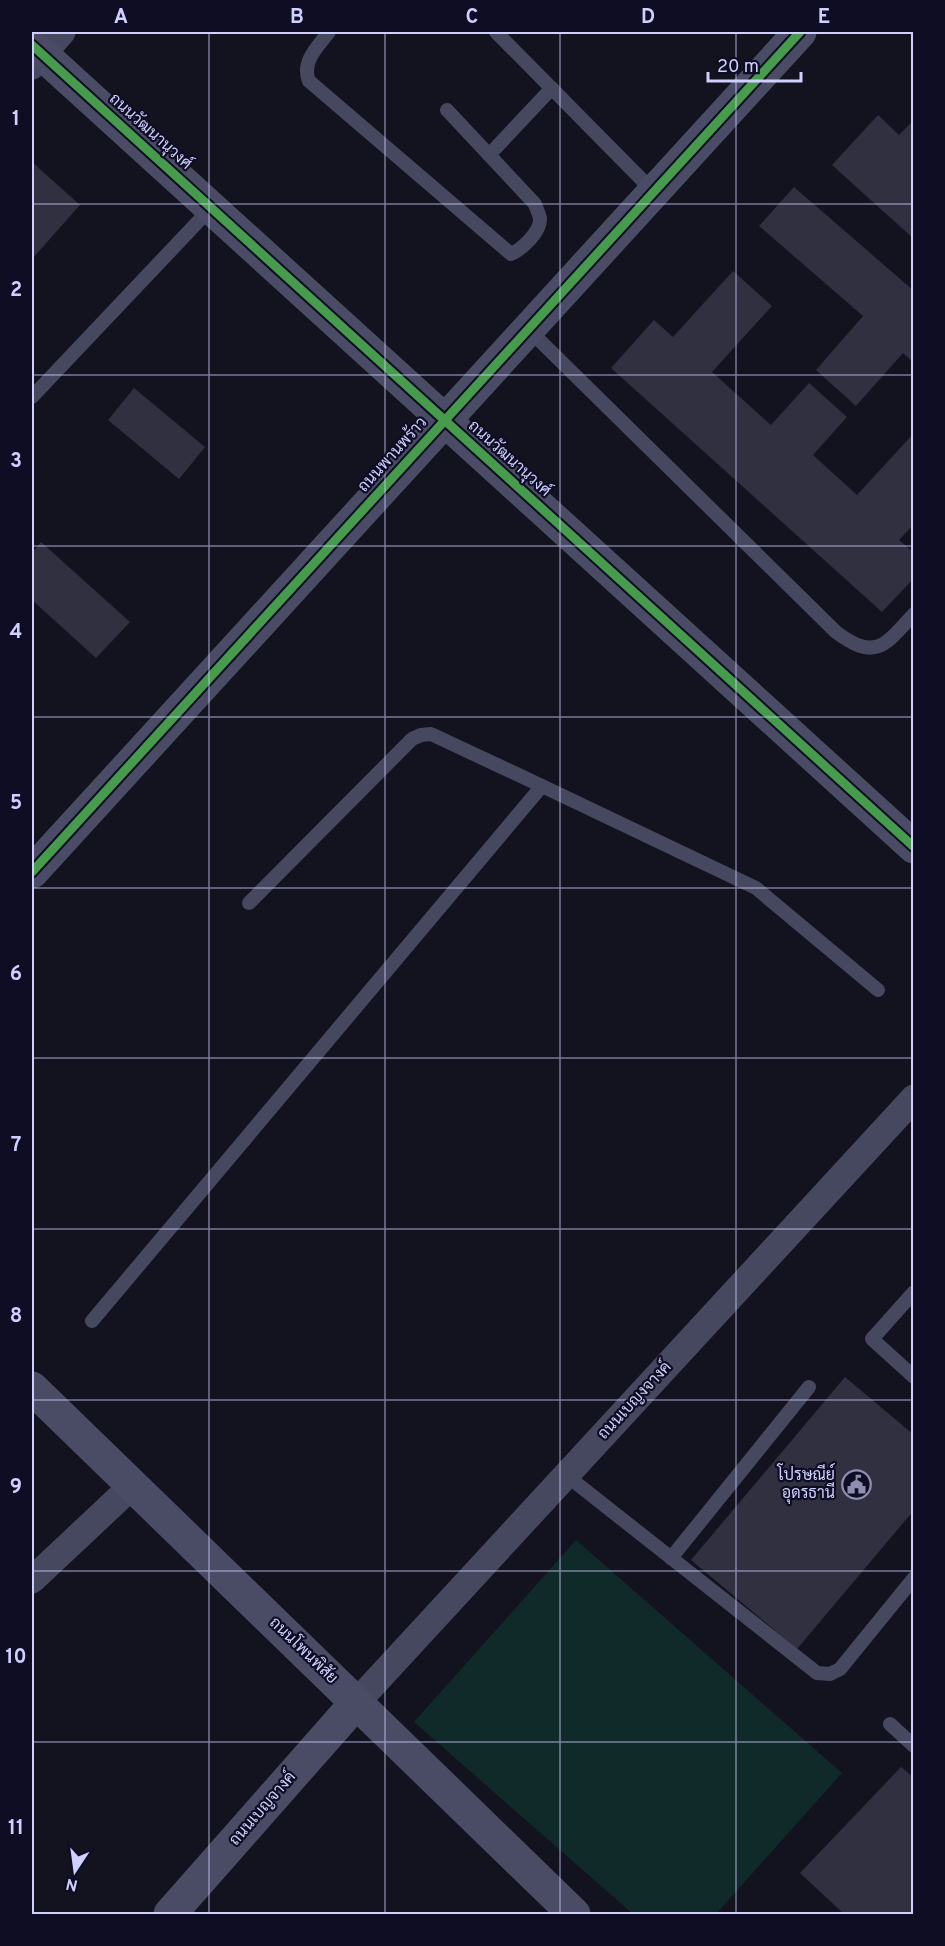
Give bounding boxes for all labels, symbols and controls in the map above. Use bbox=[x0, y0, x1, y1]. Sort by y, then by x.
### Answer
text: A bbox=[114, 5, 128, 31]
text: B bbox=[290, 5, 304, 31]
text: C bbox=[466, 5, 478, 31]
text: D bbox=[641, 5, 655, 31]
text: E bbox=[818, 5, 830, 31]
scale bar bbox=[708, 45, 801, 83]
text: 20 m bbox=[717, 56, 759, 79]
street label: ถนนวัฒนานุวงศ์ bbox=[105, 87, 198, 174]
text: 1 bbox=[12, 107, 20, 133]
text: 2 bbox=[10, 278, 22, 304]
street label: ถนนพานพร้าว bbox=[353, 412, 432, 497]
street label: ถนนวัฒนานุวงศ์ bbox=[464, 414, 557, 501]
text: 3 bbox=[10, 449, 22, 475]
text: 4 bbox=[10, 620, 22, 646]
text: 5 bbox=[10, 791, 22, 817]
text: 6 bbox=[10, 962, 22, 988]
text: 7 bbox=[11, 1133, 21, 1159]
text: 8 bbox=[10, 1304, 22, 1330]
street label: ถนนเบญงจางค์ bbox=[591, 1355, 676, 1444]
place label: โปรษณีย์ อุดรธานี bbox=[776, 1462, 835, 1504]
public building icon: โปรษณีย์ อุดรธานี bbox=[840, 1469, 872, 1501]
text: 9 bbox=[10, 1475, 22, 1501]
street label: ถนนโพนพิสัย bbox=[265, 1611, 343, 1689]
text: 10 bbox=[5, 1645, 27, 1671]
street label: ถนนเบญจางค์ bbox=[222, 1765, 301, 1850]
text: 11 bbox=[8, 1816, 24, 1842]
north arrow bbox=[45, 1841, 105, 1901]
text: N bbox=[64, 1873, 80, 1895]

